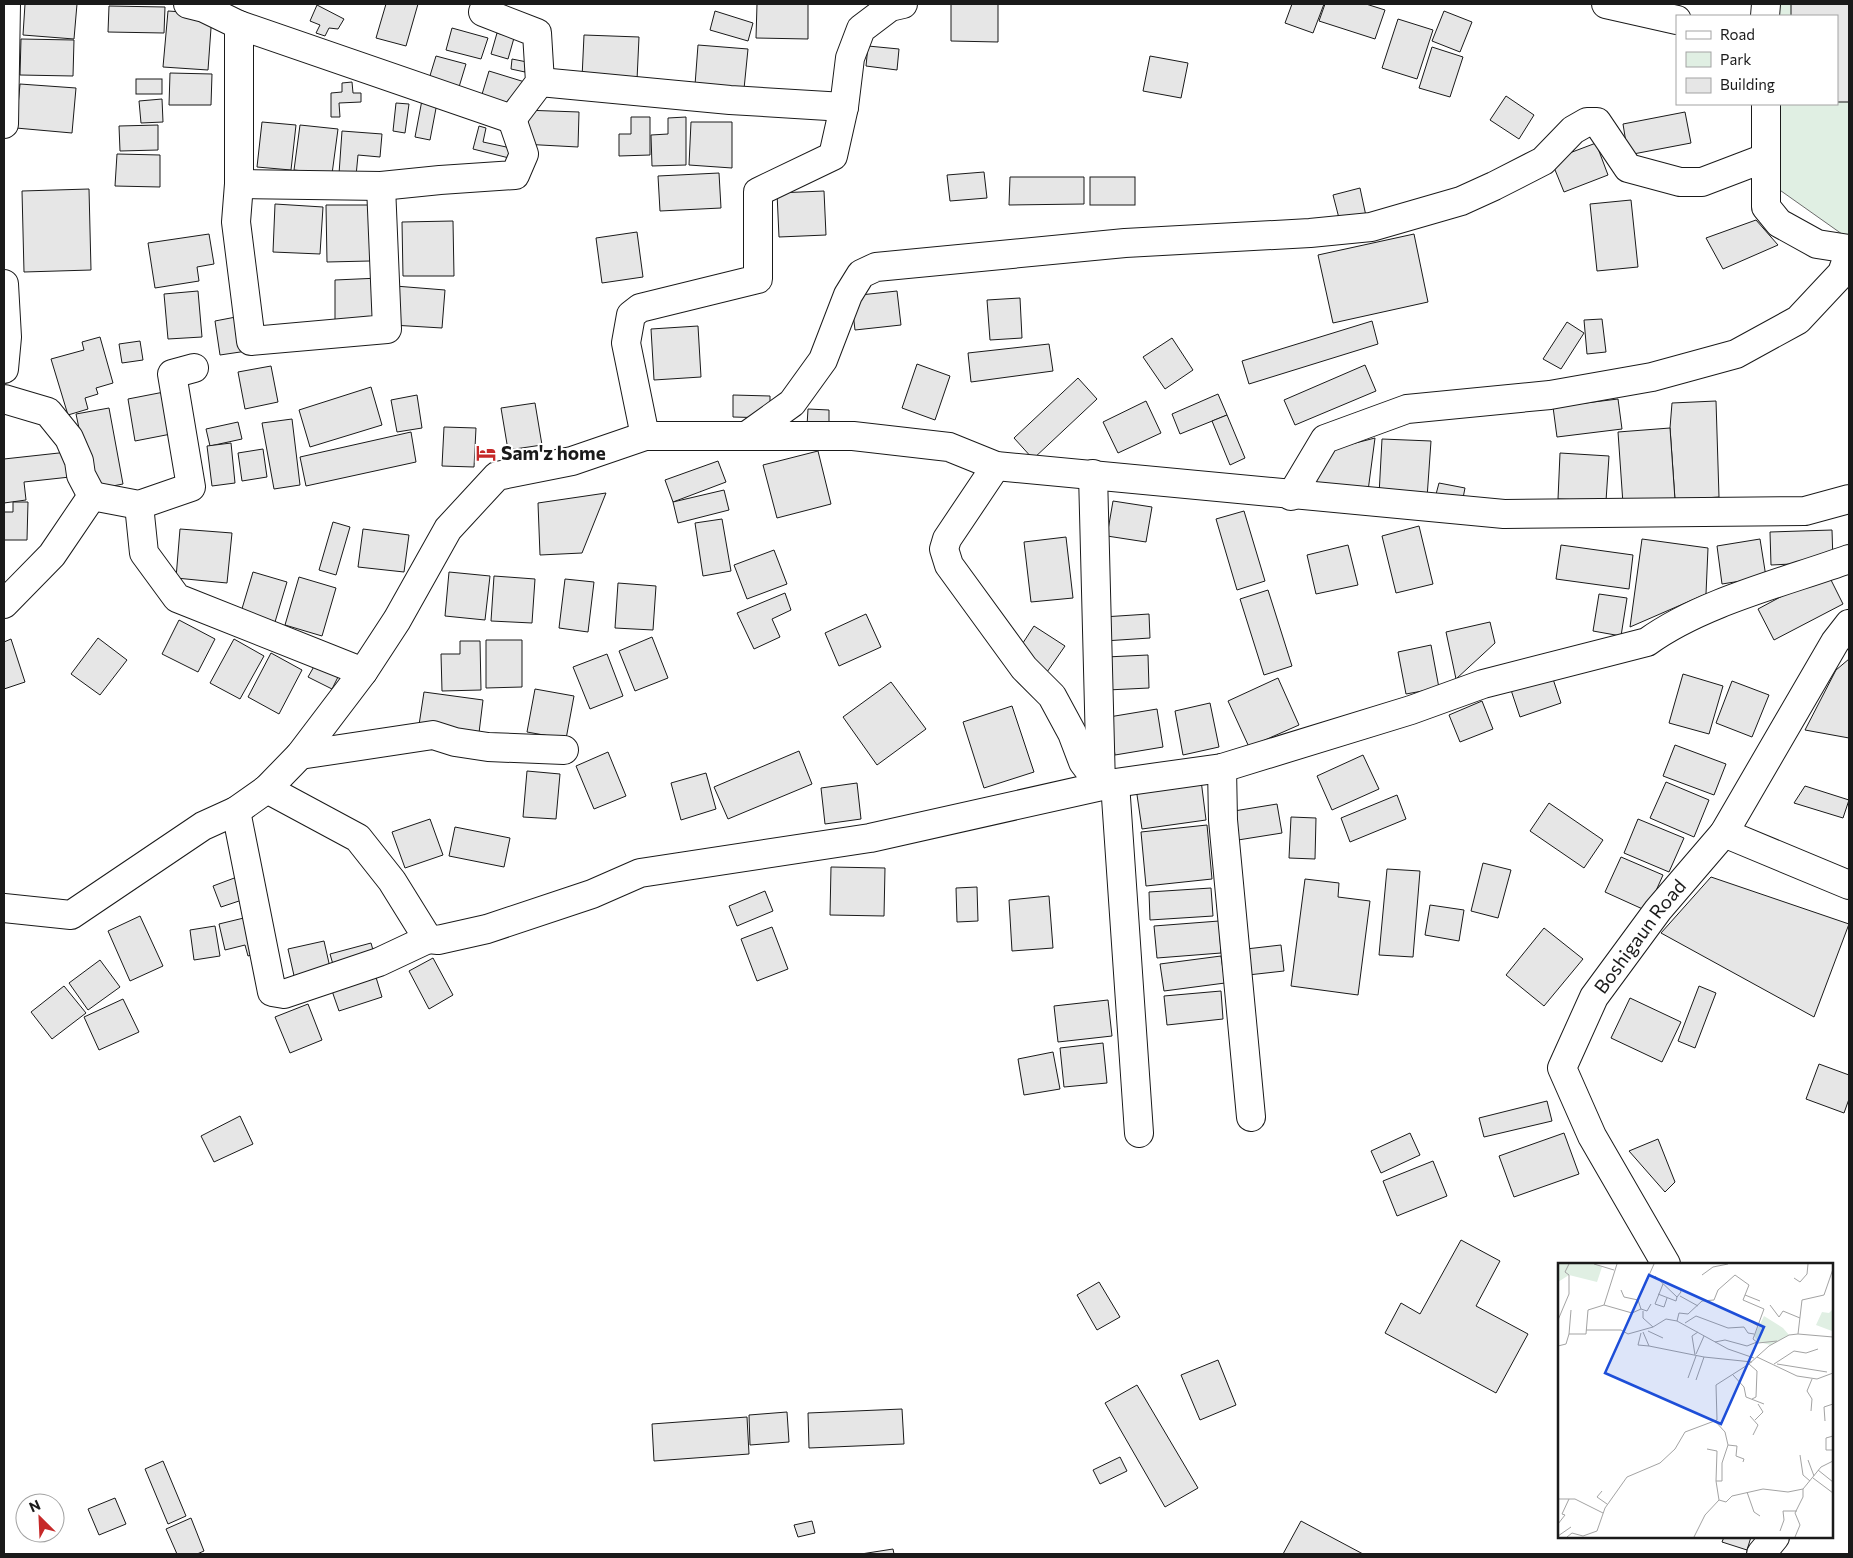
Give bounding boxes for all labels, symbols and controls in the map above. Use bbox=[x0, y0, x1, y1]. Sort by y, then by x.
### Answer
legend bbox=[1676, 15, 1838, 105]
text: Road bbox=[1720, 25, 1755, 43]
text: Park bbox=[1720, 50, 1751, 68]
text: Building bbox=[1720, 75, 1775, 93]
place label: Sam'z home bbox=[501, 441, 606, 464]
hotel icon: Sam'z home bbox=[475, 442, 497, 464]
street label: Boshigaun Road bbox=[1589, 874, 1690, 998]
inset map bbox=[1558, 1263, 1833, 1538]
north arrow bbox=[15, 1493, 65, 1543]
text: N bbox=[26, 1496, 43, 1516]

